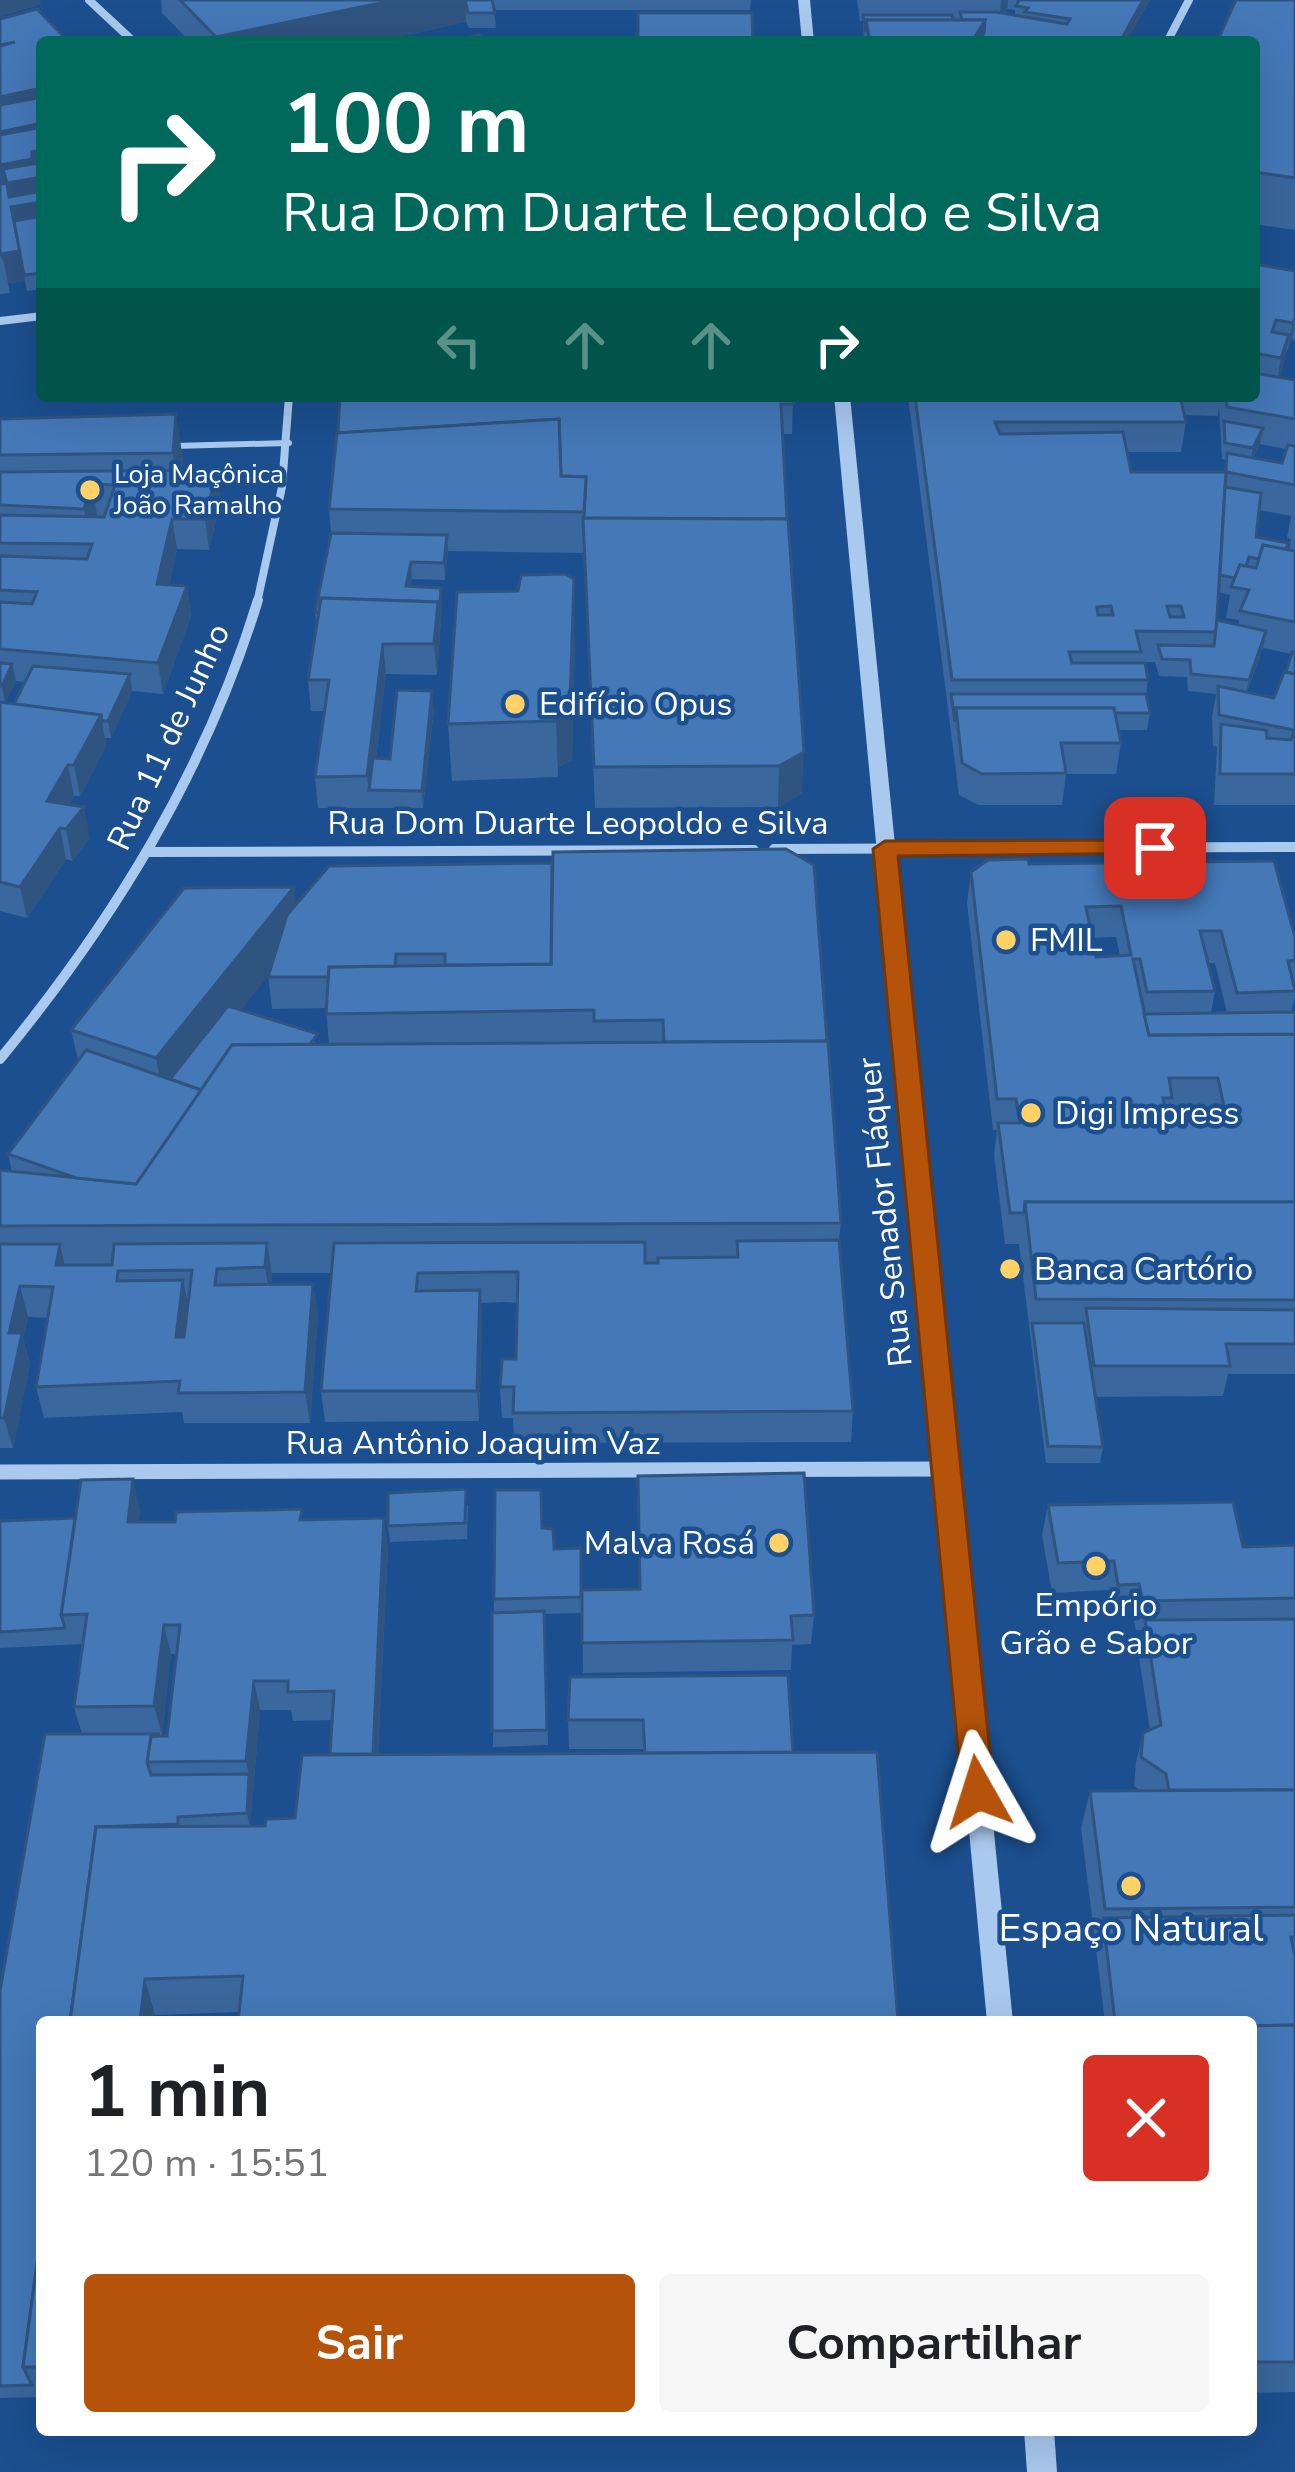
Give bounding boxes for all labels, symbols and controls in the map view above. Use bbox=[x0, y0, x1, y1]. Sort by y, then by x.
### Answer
text: 100 m bbox=[282, 67, 530, 182]
icon: right bbox=[84, 84, 240, 240]
text: Rua Dom Duarte Leopoldo e Silva bbox=[282, 176, 1102, 250]
icon: left bbox=[426, 312, 492, 378]
icon: ahead bbox=[552, 312, 618, 378]
icon: ahead bbox=[678, 312, 744, 378]
icon: right bbox=[804, 312, 870, 378]
place label: Loja Maçônica João Ramalho bbox=[113, 456, 284, 524]
marker: Loja Maçônica João Ramalho bbox=[77, 477, 103, 503]
street label: Rua 11 de Junho bbox=[97, 616, 241, 858]
place label: Edifício Opus bbox=[539, 682, 732, 727]
marker: Edifício Opus bbox=[502, 691, 528, 717]
pin bbox=[1104, 797, 1206, 899]
street label: Rua Dom Duarte Leopoldo e Silva bbox=[327, 801, 829, 846]
icon: arrive bbox=[1122, 815, 1188, 881]
place label: FMIL bbox=[1030, 918, 1103, 963]
marker: FMIL bbox=[993, 927, 1019, 953]
street label: Rua Senador Fláquer bbox=[846, 1055, 924, 1369]
place label: Digi Impress bbox=[1055, 1091, 1239, 1136]
marker: Digi Impress bbox=[1018, 1100, 1044, 1126]
place label: Banca Cartório bbox=[1034, 1247, 1253, 1292]
marker: Banca Cartório bbox=[997, 1256, 1023, 1282]
street label: Rua Antônio Joaquim Vaz bbox=[286, 1421, 660, 1466]
place label: Malva Rosá bbox=[584, 1521, 755, 1566]
marker: Malva Rosá bbox=[766, 1530, 792, 1556]
marker: Empório Grão e Sabor bbox=[1083, 1553, 1109, 1579]
place label: Empório Grão e Sabor bbox=[999, 1583, 1193, 1666]
position arrow bbox=[915, 1729, 1041, 1855]
marker: Espaço Natural bbox=[1118, 1873, 1144, 1899]
place label: Espaço Natural bbox=[998, 1902, 1264, 1955]
text: 1 min bbox=[84, 2043, 270, 2141]
button: close bbox=[1083, 2055, 1209, 2181]
text: 120 m · 15:51 bbox=[84, 2137, 329, 2190]
button: Sair bbox=[84, 2274, 635, 2412]
button: Compartilhar bbox=[659, 2274, 1209, 2412]

